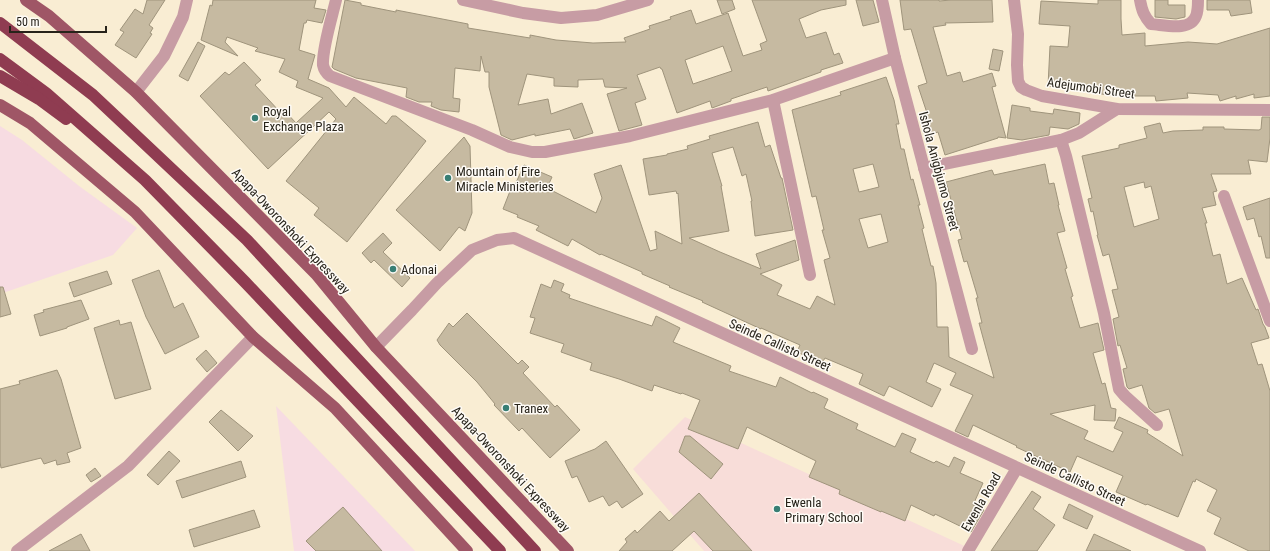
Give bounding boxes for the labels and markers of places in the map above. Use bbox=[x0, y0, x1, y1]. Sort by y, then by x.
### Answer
place label: Royal Exchange Plaza bbox=[263, 104, 344, 134]
marker: Royal Exchange Plaza bbox=[250, 113, 260, 123]
place label: Mountain of Fire Miracle Ministeries bbox=[456, 164, 554, 194]
marker: Mountain of Fire Miracle Ministeries bbox=[443, 173, 453, 183]
place label: Adonai bbox=[401, 262, 437, 277]
marker: Adonai bbox=[388, 264, 398, 274]
place label: Tranex bbox=[514, 401, 549, 416]
marker: Tranex bbox=[501, 403, 511, 413]
place label: Ewenla Primary School bbox=[785, 495, 863, 525]
marker: Ewenla Primary School bbox=[772, 504, 782, 514]

